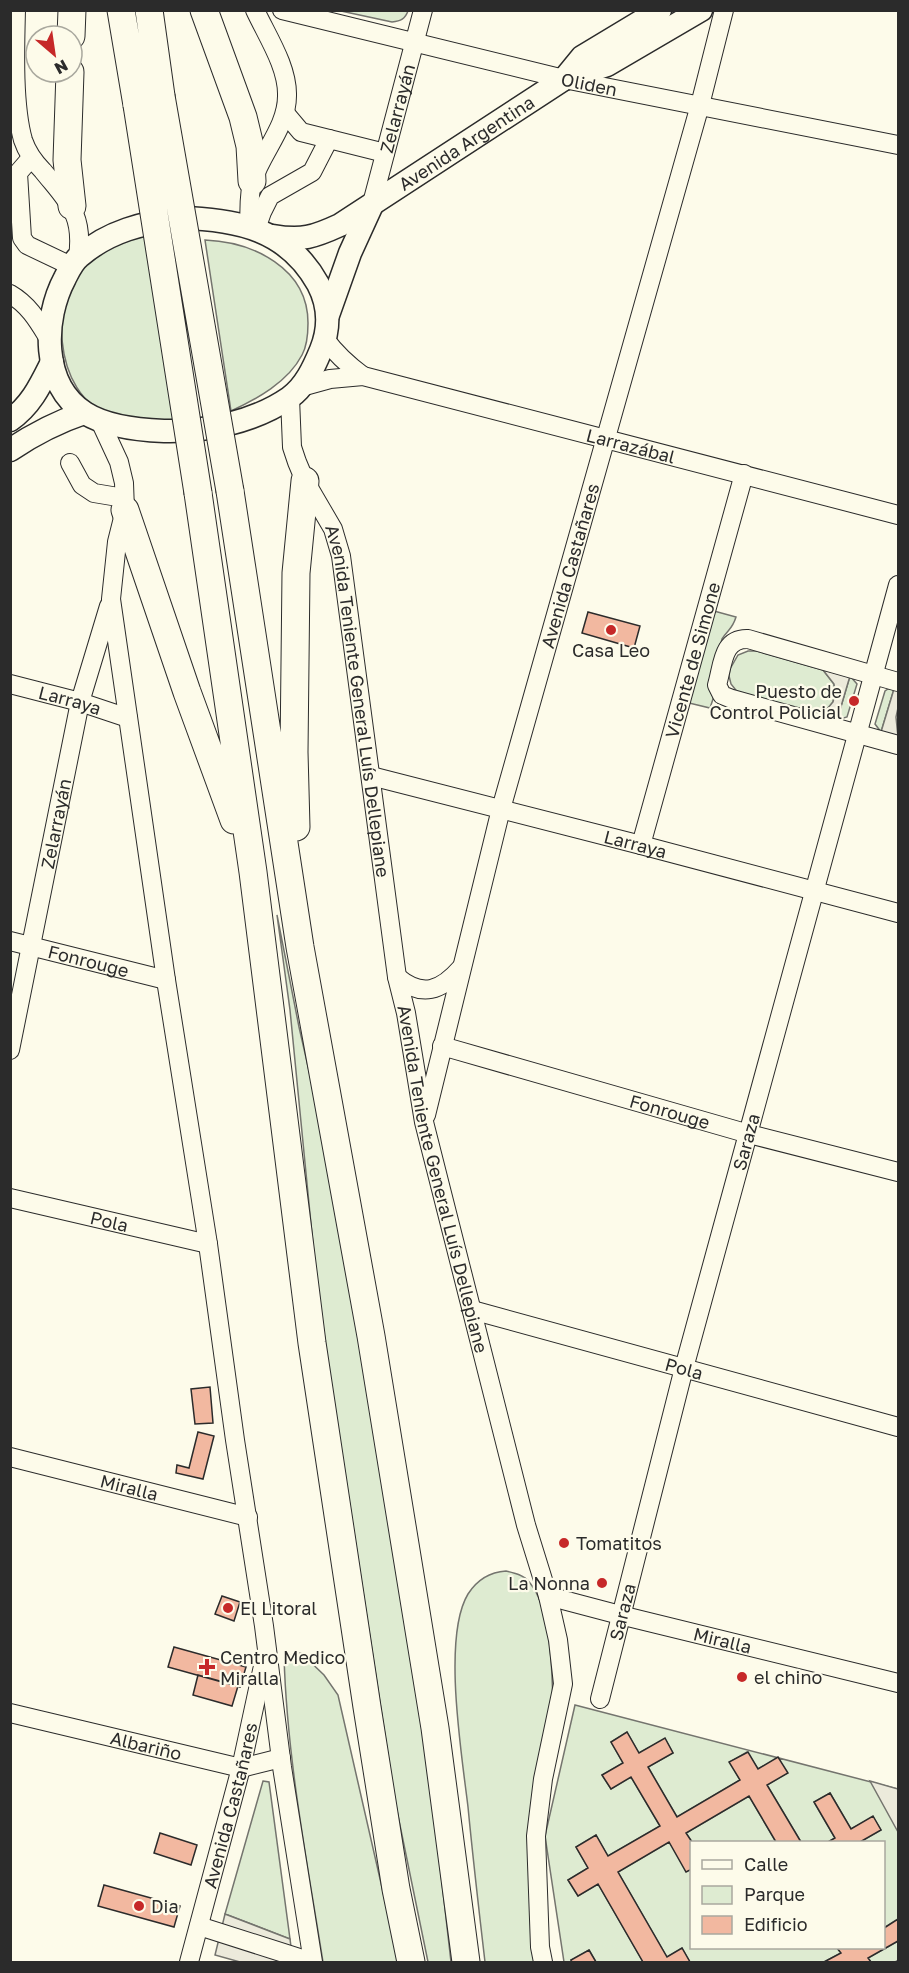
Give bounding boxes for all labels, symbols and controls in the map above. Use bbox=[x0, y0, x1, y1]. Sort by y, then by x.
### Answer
north arrow bbox=[24, 24, 84, 84]
text: N bbox=[51, 55, 71, 79]
street label: Zelarrayán bbox=[375, 61, 419, 155]
street label: Oliden bbox=[559, 68, 619, 100]
street label: Avenida Argentina bbox=[394, 91, 538, 195]
street label: Larrazábal bbox=[584, 424, 678, 468]
street label: Avenida Castañares bbox=[536, 481, 604, 651]
street label: Avenida Teniente General Luís Dellepiane bbox=[321, 522, 395, 879]
street label: Vicente de Simone bbox=[660, 580, 724, 740]
marker: Casa Leo bbox=[604, 623, 618, 637]
place label: Casa Leo bbox=[572, 639, 650, 661]
place label: Puesto de Control Policial bbox=[709, 680, 842, 723]
street label: Larraya bbox=[36, 681, 104, 719]
marker: Puesto de Control Policial bbox=[847, 694, 861, 708]
street label: Zelarrayán bbox=[36, 777, 75, 870]
street label: Larraya bbox=[602, 825, 669, 862]
street label: Fonrouge bbox=[46, 940, 131, 981]
street label: Avenida Teniente General Luís Dellepiane bbox=[393, 1002, 493, 1355]
street label: Fonrouge bbox=[627, 1089, 713, 1133]
street label: Saraza bbox=[728, 1111, 764, 1173]
street label: Pola bbox=[88, 1206, 131, 1236]
street label: Pola bbox=[663, 1353, 706, 1384]
street label: Miralla bbox=[98, 1469, 161, 1505]
place label: Tomatitos bbox=[576, 1532, 662, 1554]
marker: Tomatitos bbox=[557, 1536, 571, 1550]
place label: La Nonna bbox=[508, 1572, 590, 1594]
marker: La Nonna bbox=[595, 1576, 609, 1590]
street label: Saraza bbox=[604, 1581, 640, 1643]
place label: El Litoral bbox=[240, 1597, 317, 1619]
marker: El Litoral bbox=[221, 1601, 235, 1615]
street label: Miralla bbox=[691, 1622, 754, 1658]
place label: Centro Medico Miralla bbox=[220, 1646, 345, 1689]
marker: Centro Medico Miralla bbox=[198, 1658, 216, 1676]
place label: el chino bbox=[754, 1666, 822, 1688]
marker: el chino bbox=[735, 1670, 749, 1684]
street label: Avenida Castañares bbox=[198, 1720, 262, 1891]
street label: Albariño bbox=[108, 1726, 184, 1765]
legend bbox=[690, 1841, 885, 1949]
text: Calle bbox=[744, 1853, 788, 1875]
text: Parque bbox=[744, 1883, 805, 1905]
place label: Dia bbox=[151, 1895, 179, 1917]
marker: Dia bbox=[132, 1899, 146, 1913]
text: Edificio bbox=[744, 1913, 808, 1935]

